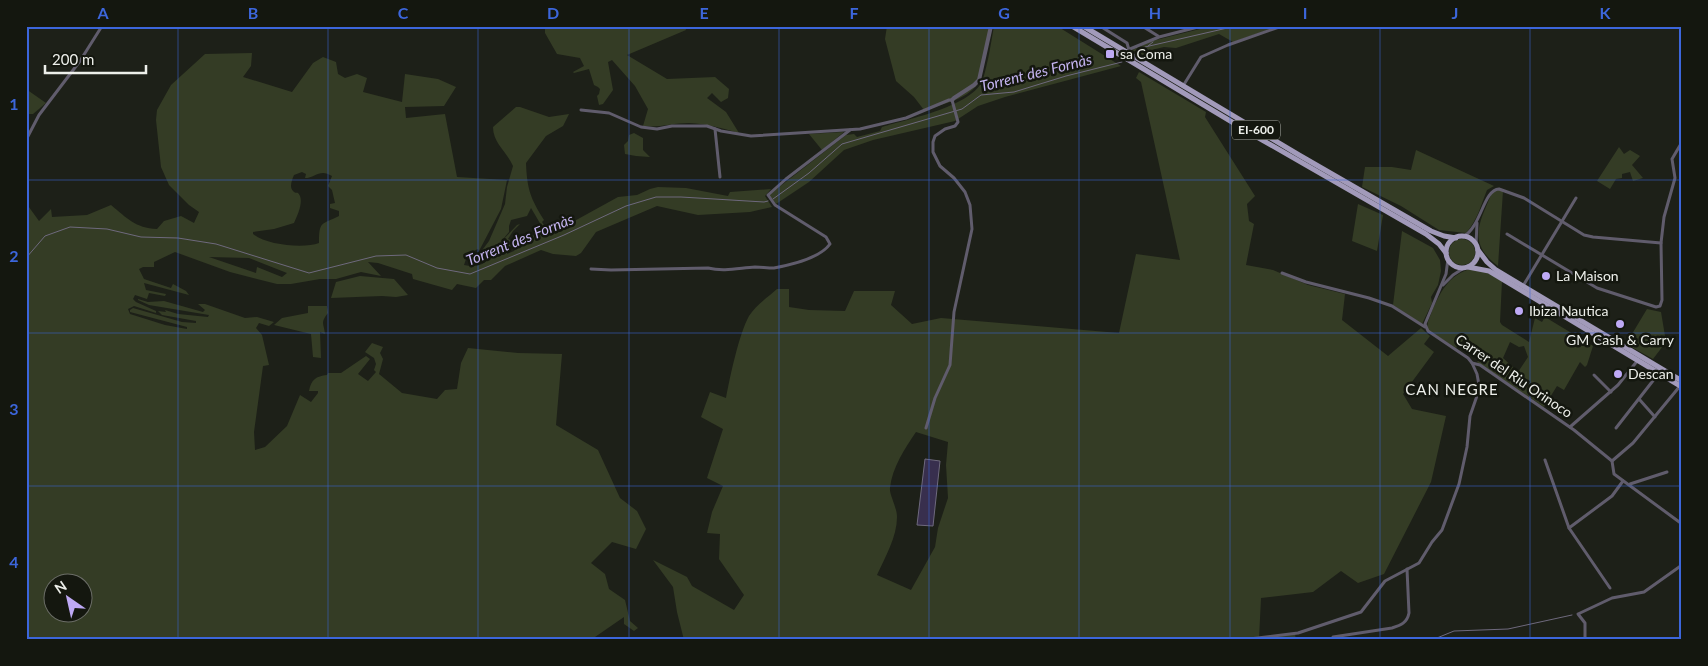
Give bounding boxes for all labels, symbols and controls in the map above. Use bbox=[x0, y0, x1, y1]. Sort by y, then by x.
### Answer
text: A bbox=[96, 3, 109, 22]
text: B bbox=[248, 3, 258, 22]
text: C bbox=[398, 3, 409, 22]
text: D bbox=[547, 3, 559, 22]
text: E bbox=[699, 3, 709, 22]
text: F bbox=[849, 3, 859, 22]
text: G bbox=[998, 3, 1010, 22]
text: H bbox=[1149, 3, 1161, 22]
text: I bbox=[1303, 3, 1307, 22]
text: J bbox=[1452, 3, 1458, 22]
text: K bbox=[1600, 3, 1612, 22]
scale bar bbox=[45, 42, 146, 74]
place label: sa Coma bbox=[1120, 45, 1172, 62]
marker: sa Coma bbox=[1104, 48, 1116, 60]
water label: Torrent des Fornàs bbox=[978, 49, 1094, 95]
text: 200 m bbox=[52, 50, 94, 68]
text: 1 bbox=[9, 94, 19, 113]
road number: EI-600 bbox=[1232, 120, 1280, 140]
water label: Torrent des Fornàs bbox=[463, 209, 576, 269]
text: 2 bbox=[9, 246, 19, 265]
place label: La Maison bbox=[1556, 267, 1619, 284]
marker: La Maison bbox=[1540, 270, 1552, 282]
place label: Ibiza Nautica bbox=[1529, 302, 1608, 319]
marker: Ibiza Nautica bbox=[1513, 305, 1525, 317]
marker: GM Cash & Carry bbox=[1614, 318, 1626, 330]
street label: Carrer del Riu Orinoco bbox=[1453, 330, 1576, 421]
place label: GM Cash & Carry bbox=[1566, 331, 1675, 348]
place label: Descan bbox=[1628, 365, 1673, 382]
marker: Descan bbox=[1612, 368, 1624, 380]
district label: CAN NEGRE bbox=[1405, 380, 1499, 398]
text: 3 bbox=[9, 399, 19, 418]
text: 4 bbox=[9, 552, 19, 571]
north arrow bbox=[42, 574, 92, 624]
text: N bbox=[51, 577, 70, 597]

